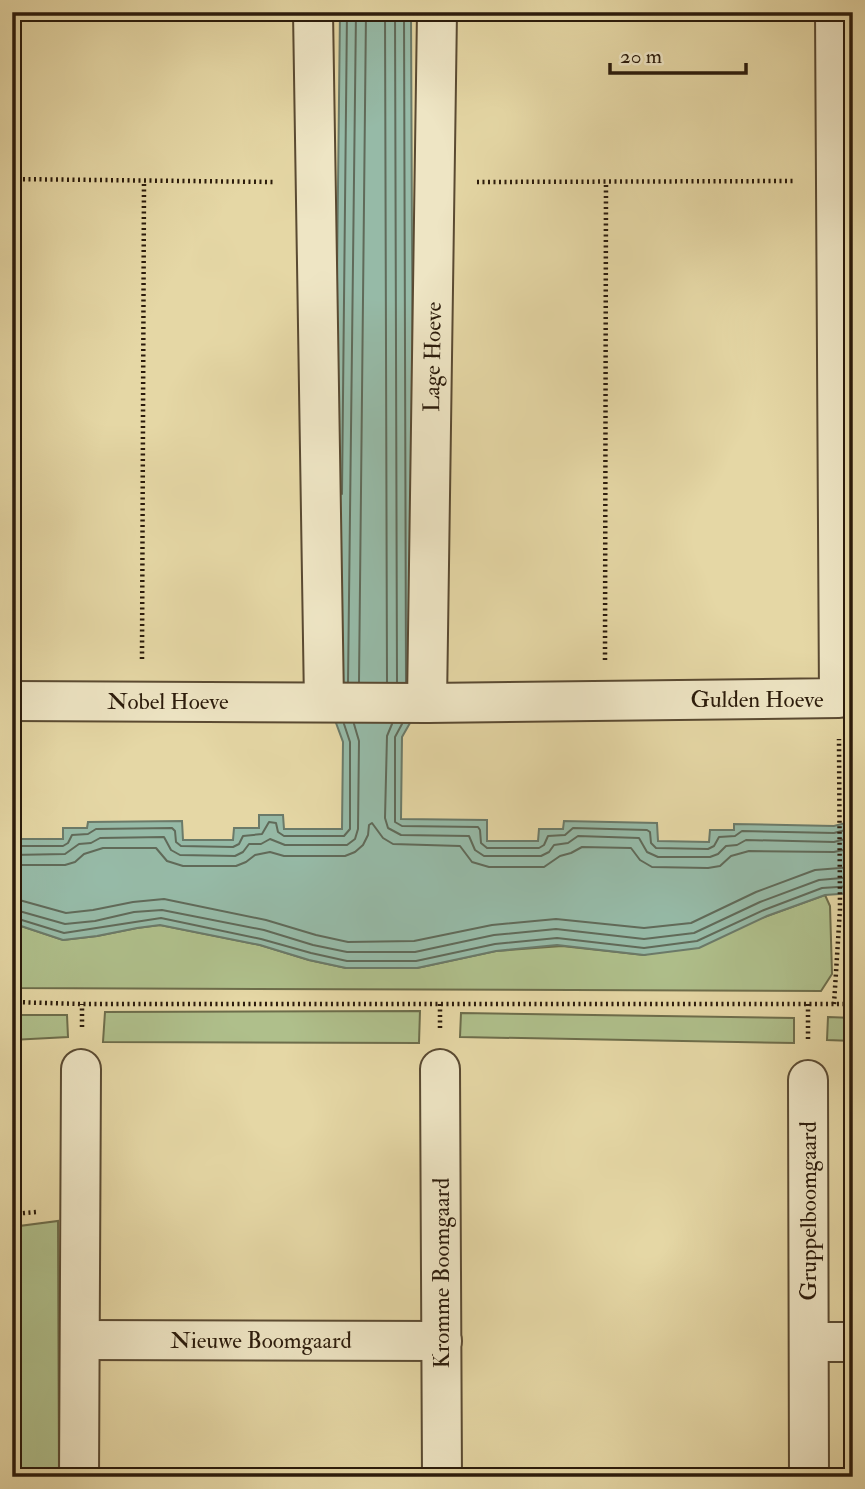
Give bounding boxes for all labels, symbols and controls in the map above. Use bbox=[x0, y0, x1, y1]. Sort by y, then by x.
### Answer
scale bar bbox=[610, 32, 746, 76]
text: 20 m bbox=[620, 43, 662, 70]
street label: Lage Hoeve bbox=[417, 301, 448, 412]
street label: Gulden Hoeve bbox=[690, 685, 824, 714]
street label: Nobel Hoeve bbox=[107, 687, 229, 716]
street label: Gruppelboomgaard bbox=[794, 1121, 824, 1301]
street label: Kromme Boomgaard bbox=[427, 1178, 456, 1368]
street label: Nieuwe Boomgaard bbox=[170, 1326, 352, 1355]

